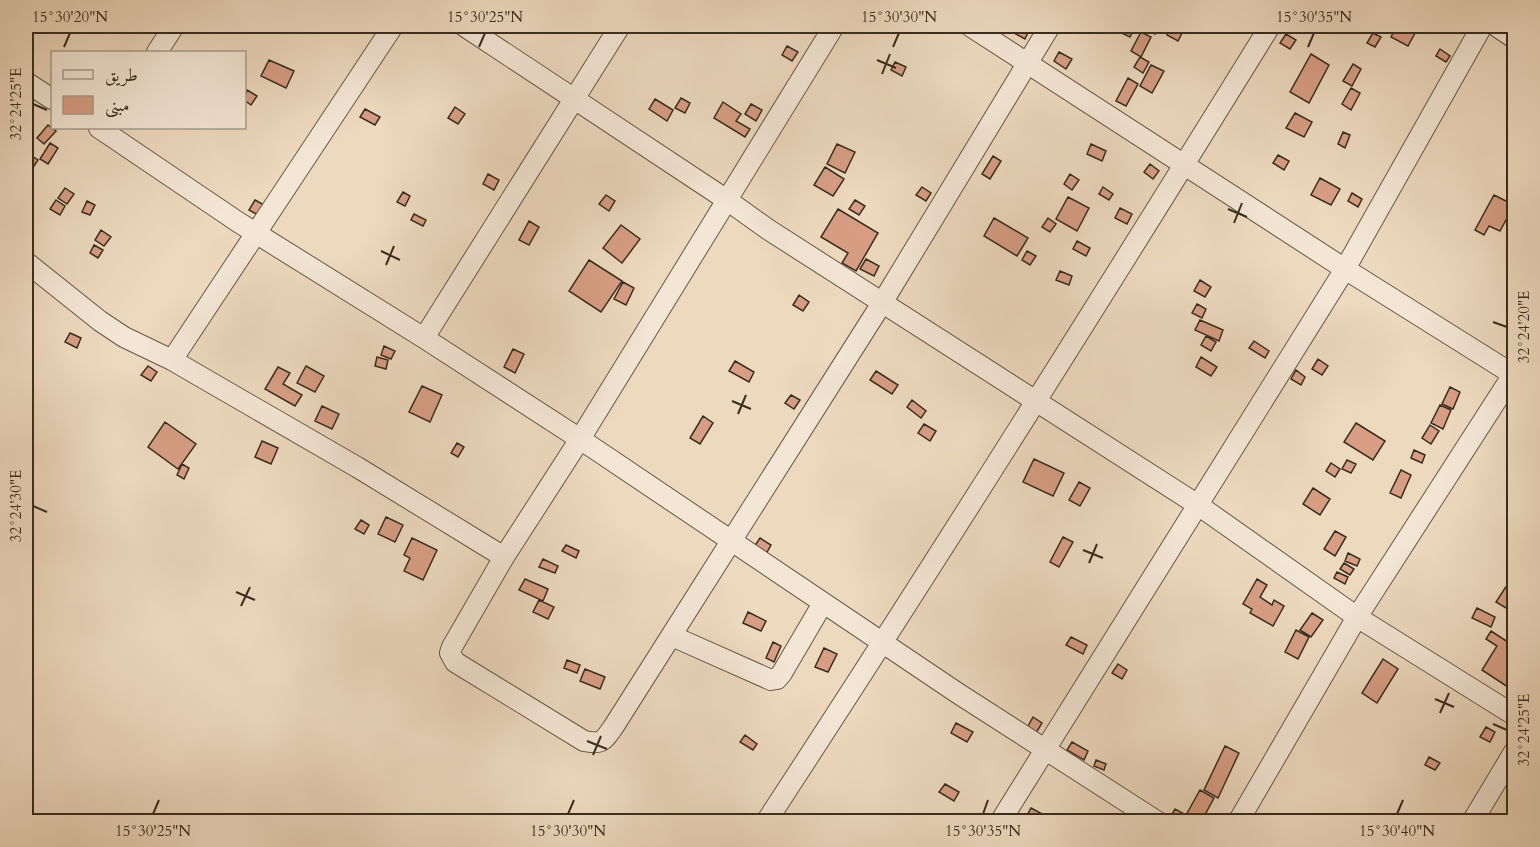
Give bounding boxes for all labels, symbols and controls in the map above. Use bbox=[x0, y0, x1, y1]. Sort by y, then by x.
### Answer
text: 15°30'20"N bbox=[32, 7, 108, 27]
text: 15°30'25"N bbox=[447, 7, 523, 27]
text: 15°30'30"N bbox=[861, 7, 937, 27]
text: 15°30'35"N bbox=[1276, 7, 1352, 27]
legend bbox=[51, 51, 246, 129]
text: طريق bbox=[105, 63, 138, 88]
text: 32°24'25"E bbox=[6, 68, 26, 140]
text: مبنى bbox=[105, 93, 130, 118]
text: 32°24'20"E bbox=[1514, 291, 1534, 363]
text: 32°24'30"E bbox=[6, 470, 26, 542]
text: 32°24'25"E bbox=[1514, 694, 1534, 766]
text: 15°30'25"N bbox=[115, 821, 191, 841]
text: 15°30'30"N bbox=[530, 821, 606, 841]
text: 15°30'35"N bbox=[945, 821, 1021, 841]
text: 15°30'40"N bbox=[1359, 821, 1435, 841]

